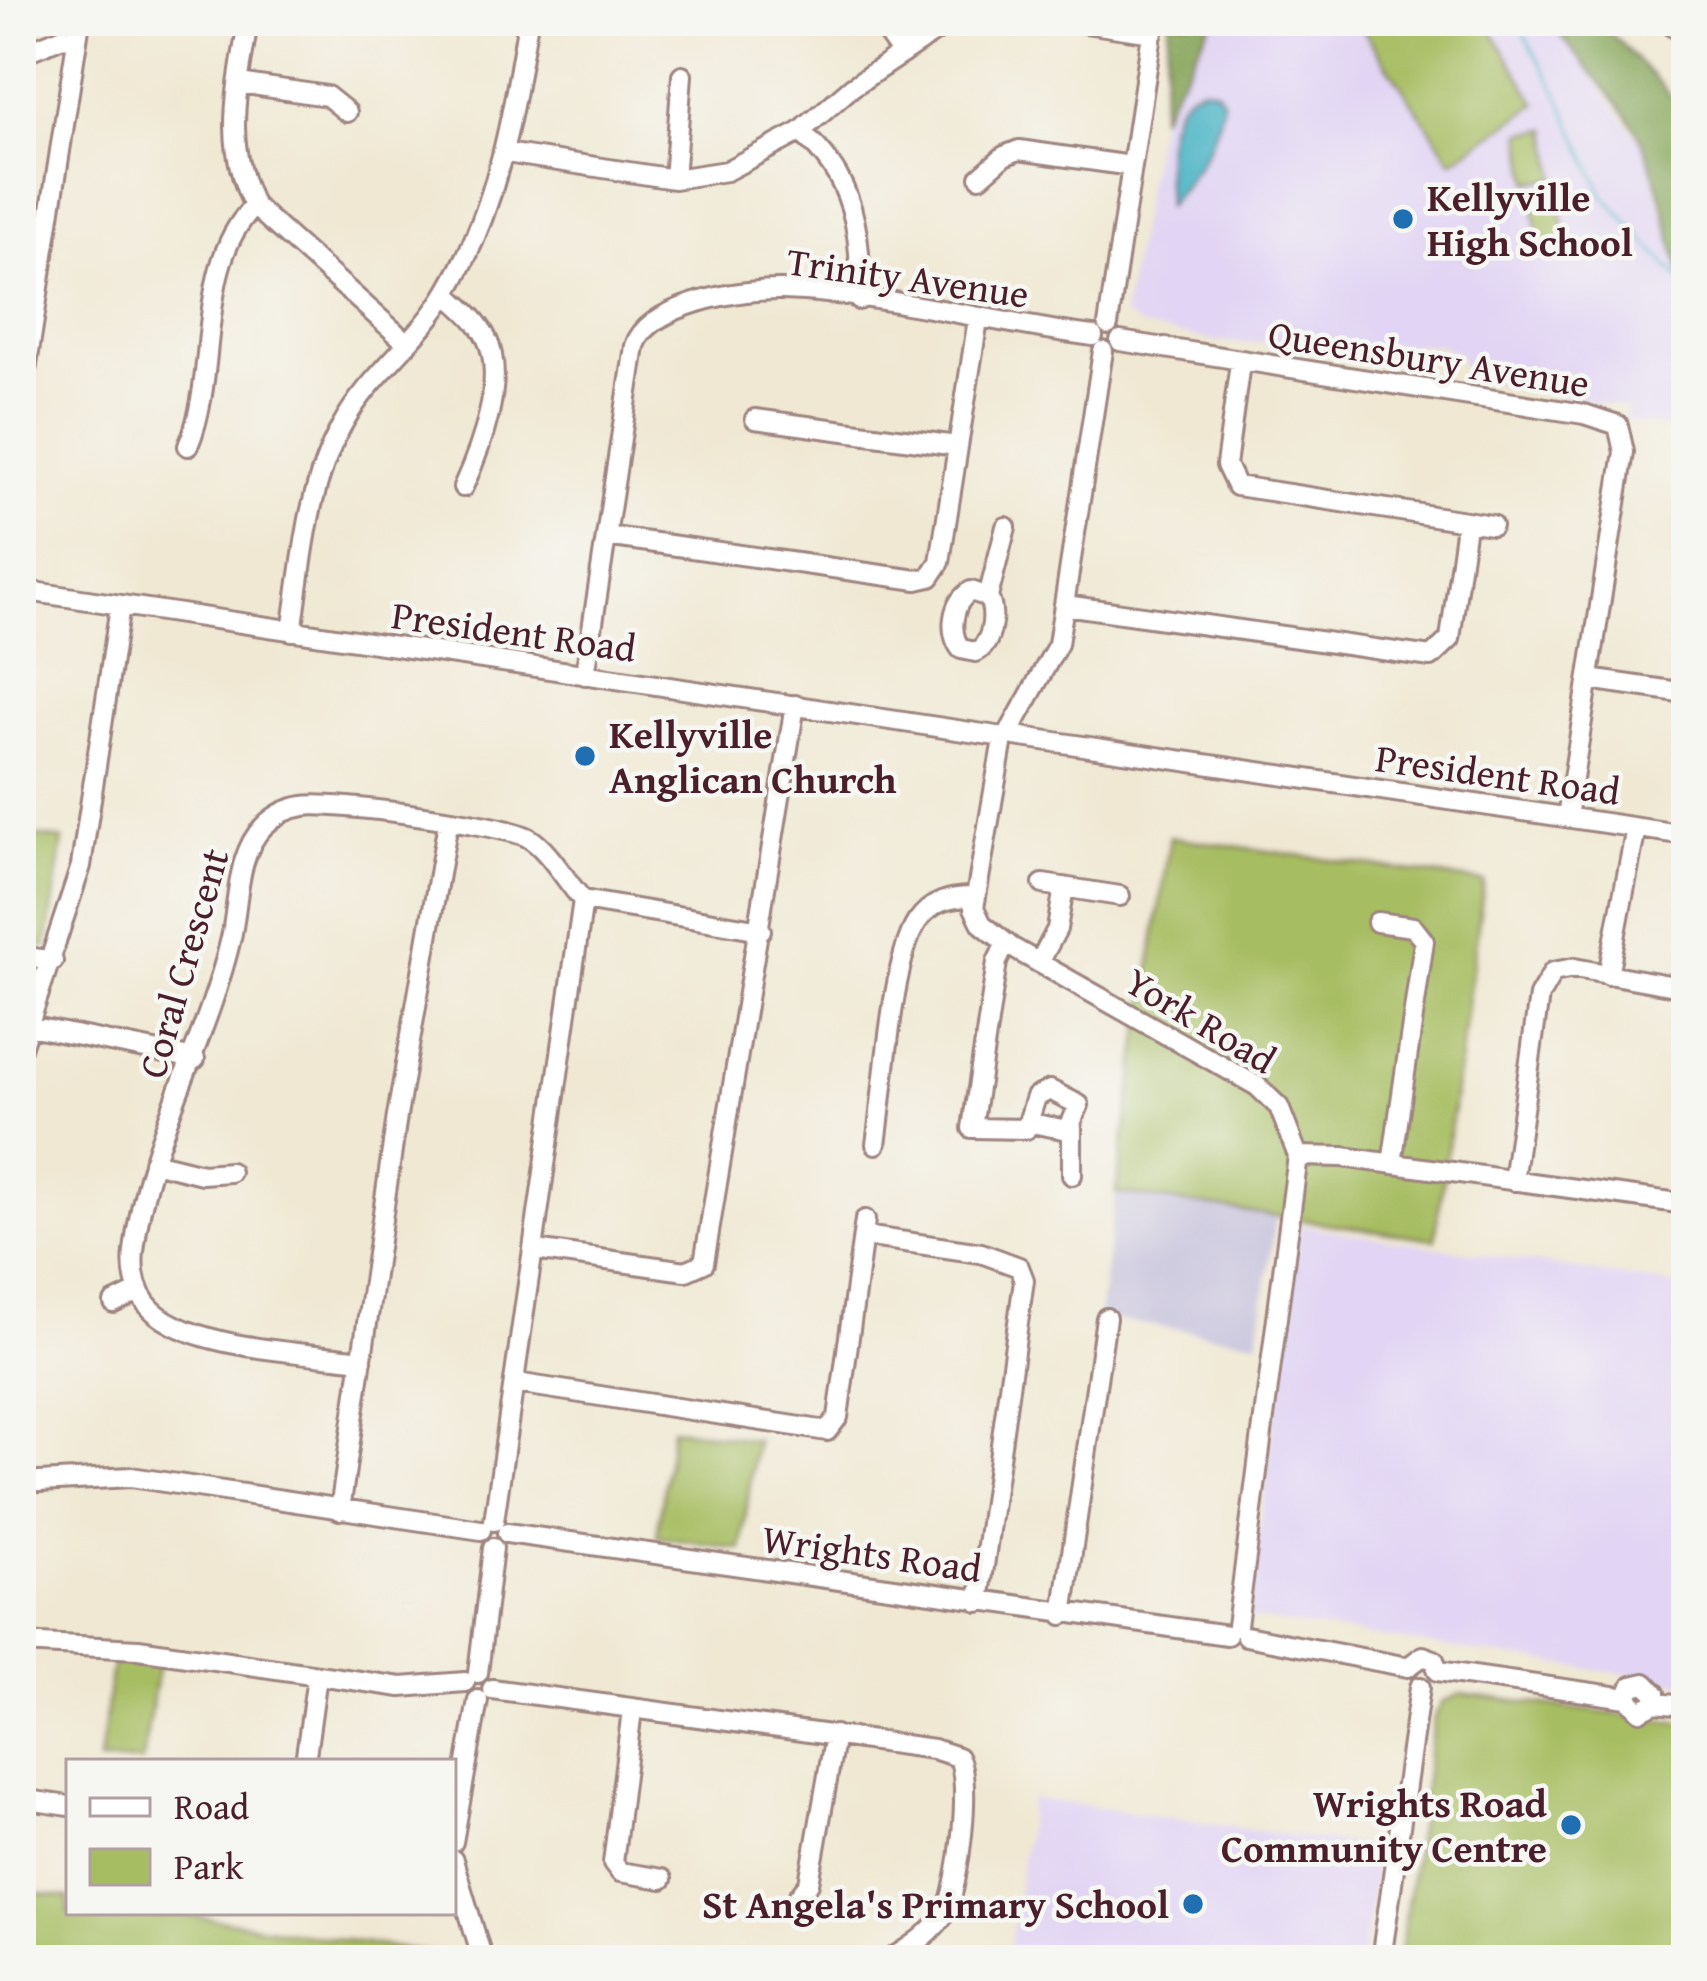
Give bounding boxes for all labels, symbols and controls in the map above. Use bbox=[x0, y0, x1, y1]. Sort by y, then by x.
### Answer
place label: Kellyville High School bbox=[1427, 168, 1633, 270]
marker: Kellyville High School bbox=[1390, 206, 1416, 232]
street label: Trinity Avenue bbox=[784, 231, 1033, 322]
street label: Queensbury Avenue bbox=[1265, 304, 1594, 411]
street label: President Road bbox=[388, 585, 640, 676]
place label: Kellyville Anglican Church bbox=[609, 705, 897, 807]
street label: President Road bbox=[1372, 728, 1624, 819]
marker: Kellyville Anglican Church bbox=[572, 743, 598, 769]
street label: Coral Crescent bbox=[123, 841, 243, 1084]
street label: York Road bbox=[1115, 952, 1288, 1087]
street label: Wrights Road bbox=[759, 1509, 986, 1596]
legend bbox=[66, 1759, 456, 1915]
place label: Wrights Road Community Centre bbox=[1221, 1774, 1548, 1876]
text: Road bbox=[174, 1779, 249, 1832]
marker: Wrights Road Community Centre bbox=[1558, 1812, 1584, 1838]
text: Park bbox=[174, 1839, 244, 1892]
place label: St Angela's Primary School bbox=[702, 1875, 1169, 1932]
marker: St Angela's Primary School bbox=[1180, 1891, 1206, 1917]

